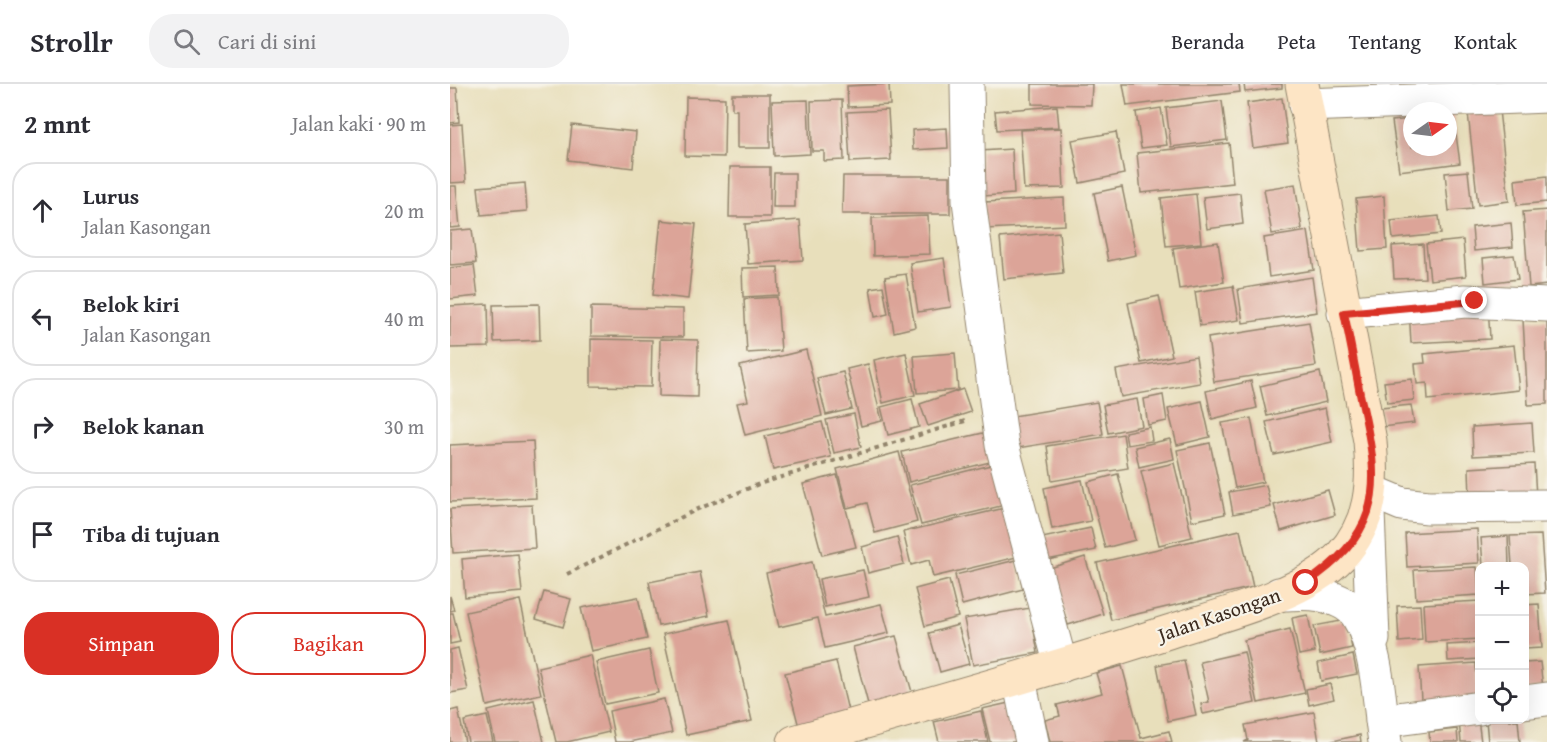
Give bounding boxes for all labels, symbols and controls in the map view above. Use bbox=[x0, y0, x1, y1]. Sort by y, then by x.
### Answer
search box bbox=[149, 14, 569, 68]
text: Strollr bbox=[30, 21, 113, 62]
icon: search bbox=[170, 25, 203, 58]
text: Cari di sini bbox=[218, 25, 317, 57]
text: Beranda bbox=[1171, 26, 1244, 57]
text: Peta bbox=[1277, 26, 1316, 57]
text: Tentang bbox=[1349, 26, 1421, 57]
text: Kontak bbox=[1454, 26, 1517, 57]
north arrow bbox=[1403, 102, 1457, 156]
text: 2 mnt bbox=[24, 104, 91, 143]
text: Jalan kaki · 90 m bbox=[292, 109, 426, 138]
text: Lurus bbox=[83, 180, 139, 212]
icon: ahead bbox=[26, 194, 59, 227]
text: 20 m bbox=[384, 196, 424, 225]
text: Jalan Kasongan bbox=[83, 212, 211, 241]
route end bbox=[1461, 287, 1487, 313]
text: Belok kiri bbox=[83, 288, 180, 320]
icon: left bbox=[26, 302, 59, 335]
text: 40 m bbox=[384, 304, 424, 333]
text: Jalan Kasongan bbox=[83, 320, 211, 349]
icon: right bbox=[26, 410, 59, 443]
text: Belok kanan bbox=[83, 410, 204, 442]
text: 30 m bbox=[384, 412, 424, 441]
icon: arrive bbox=[26, 518, 59, 551]
text: Tiba di tujuan bbox=[83, 518, 220, 550]
map controls bbox=[1475, 562, 1529, 724]
button: + bbox=[1475, 562, 1529, 616]
route start bbox=[1292, 569, 1318, 595]
street label: Jalan Kasongan bbox=[1151, 579, 1284, 649]
button: Simpan bbox=[24, 612, 219, 675]
button: Bagikan bbox=[231, 612, 426, 675]
button: − bbox=[1475, 616, 1529, 670]
button: locate bbox=[1475, 670, 1529, 724]

